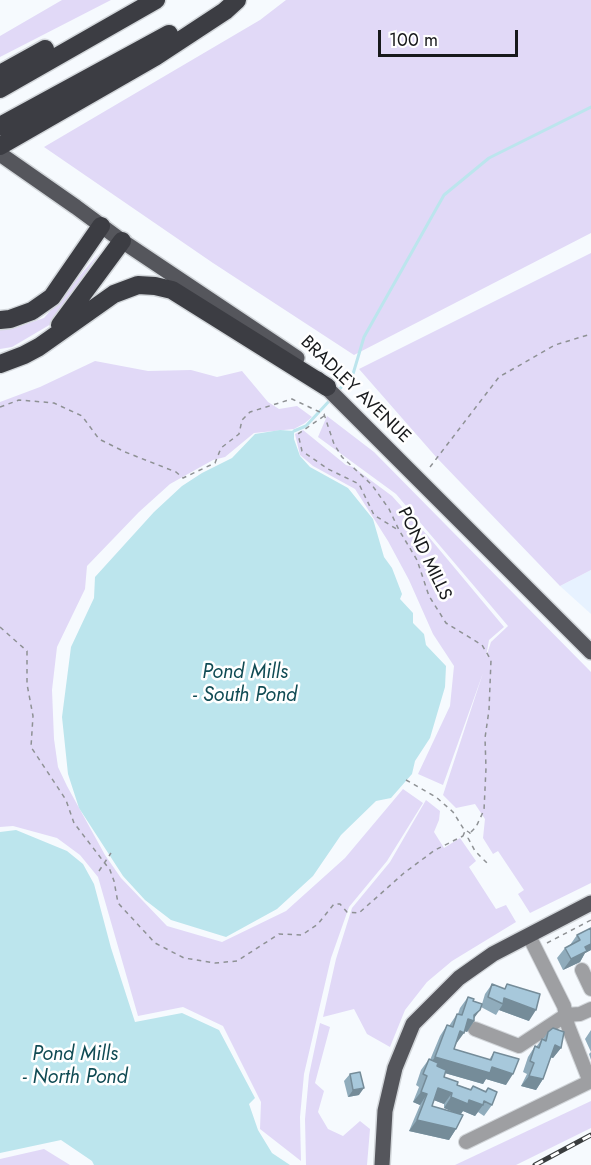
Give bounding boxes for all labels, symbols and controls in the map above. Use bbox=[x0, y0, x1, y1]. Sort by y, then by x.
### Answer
scale bar bbox=[381, 18, 520, 56]
text: 100 m bbox=[389, 27, 438, 53]
street label: BRADLEY AVENUE bbox=[295, 332, 415, 448]
street label: POND MILLS bbox=[392, 504, 456, 604]
water label: Pond Mills - South Pond bbox=[193, 661, 297, 708]
water label: Pond Mills - North Pond bbox=[22, 1043, 128, 1090]

